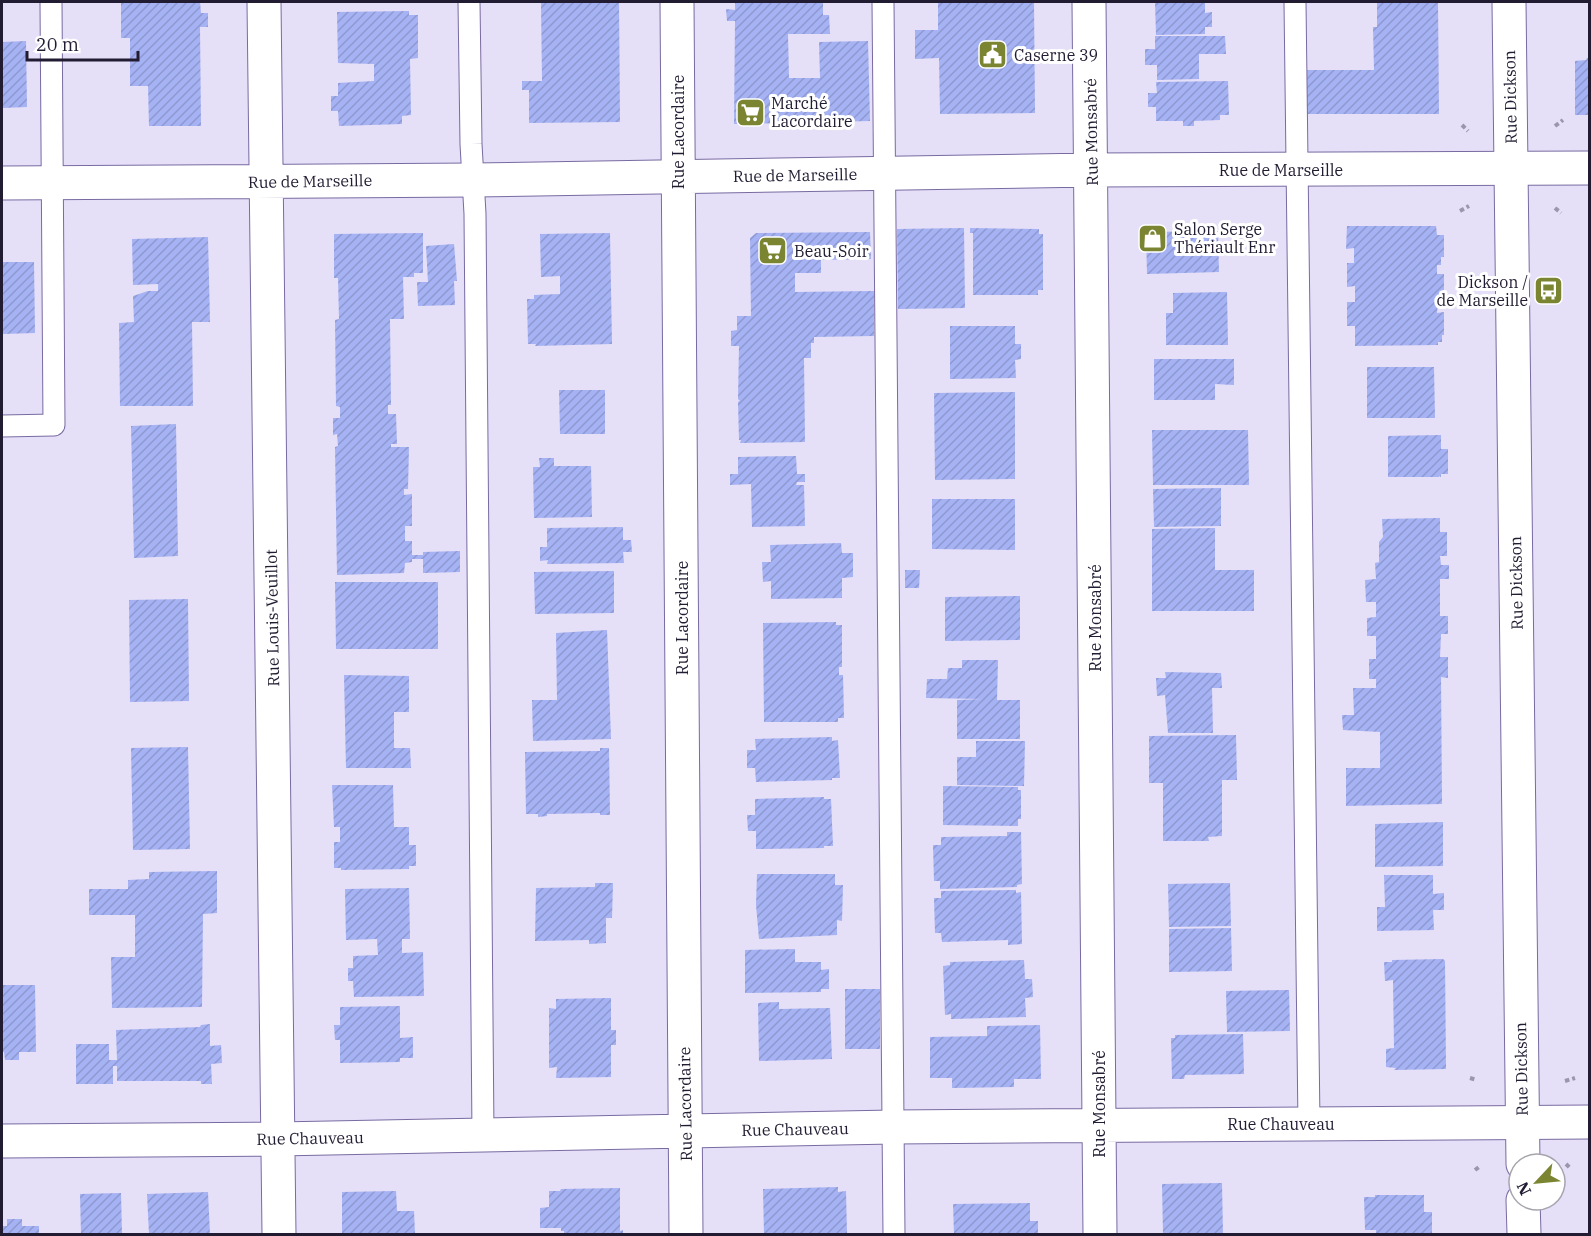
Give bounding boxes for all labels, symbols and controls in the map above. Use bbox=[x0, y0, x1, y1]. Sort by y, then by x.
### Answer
scale bar bbox=[27, 24, 138, 62]
text: 20 m bbox=[36, 33, 79, 56]
public building icon: Caserne 39 bbox=[977, 39, 1009, 71]
place label: Caserne 39 bbox=[1014, 45, 1098, 65]
street label: Rue Dickson bbox=[1499, 50, 1521, 144]
street label: Rue Lacordaire bbox=[668, 75, 688, 189]
street label: Rue Monsabré bbox=[1080, 78, 1102, 186]
place label: Marché Lacordaire bbox=[771, 93, 853, 131]
supermarket icon: Marché Lacordaire bbox=[734, 96, 766, 128]
street label: Rue de Marseille bbox=[1219, 160, 1343, 180]
street label: Rue de Marseille bbox=[733, 164, 857, 186]
street label: Rue de Marseille bbox=[248, 170, 372, 192]
place label: Salon Serge Thériault Enr bbox=[1174, 219, 1275, 257]
shop icon: Salon Serge Thériault Enr bbox=[1137, 222, 1169, 254]
supermarket icon: Beau-Soir bbox=[757, 235, 789, 267]
place label: Beau-Soir bbox=[794, 241, 869, 261]
place label: Dickson / de Marseille bbox=[1437, 272, 1528, 310]
bus stop icon: Dickson / de Marseille bbox=[1533, 275, 1565, 307]
street label: Rue Dickson bbox=[1505, 536, 1527, 630]
street label: Rue Louis-Veuillot bbox=[261, 549, 283, 687]
street label: Rue Lacordaire bbox=[672, 561, 692, 675]
street label: Rue Monsabré bbox=[1085, 564, 1105, 672]
street label: Rue Dickson bbox=[1510, 1022, 1532, 1116]
street label: Rue Lacordaire bbox=[674, 1047, 696, 1161]
street label: Rue Monsabré bbox=[1089, 1050, 1109, 1158]
street label: Rue Chauveau bbox=[1227, 1114, 1335, 1134]
street label: Rue Chauveau bbox=[741, 1118, 849, 1140]
street label: Rue Chauveau bbox=[256, 1127, 364, 1149]
north arrow bbox=[1507, 1152, 1567, 1212]
text: N bbox=[1512, 1179, 1535, 1199]

